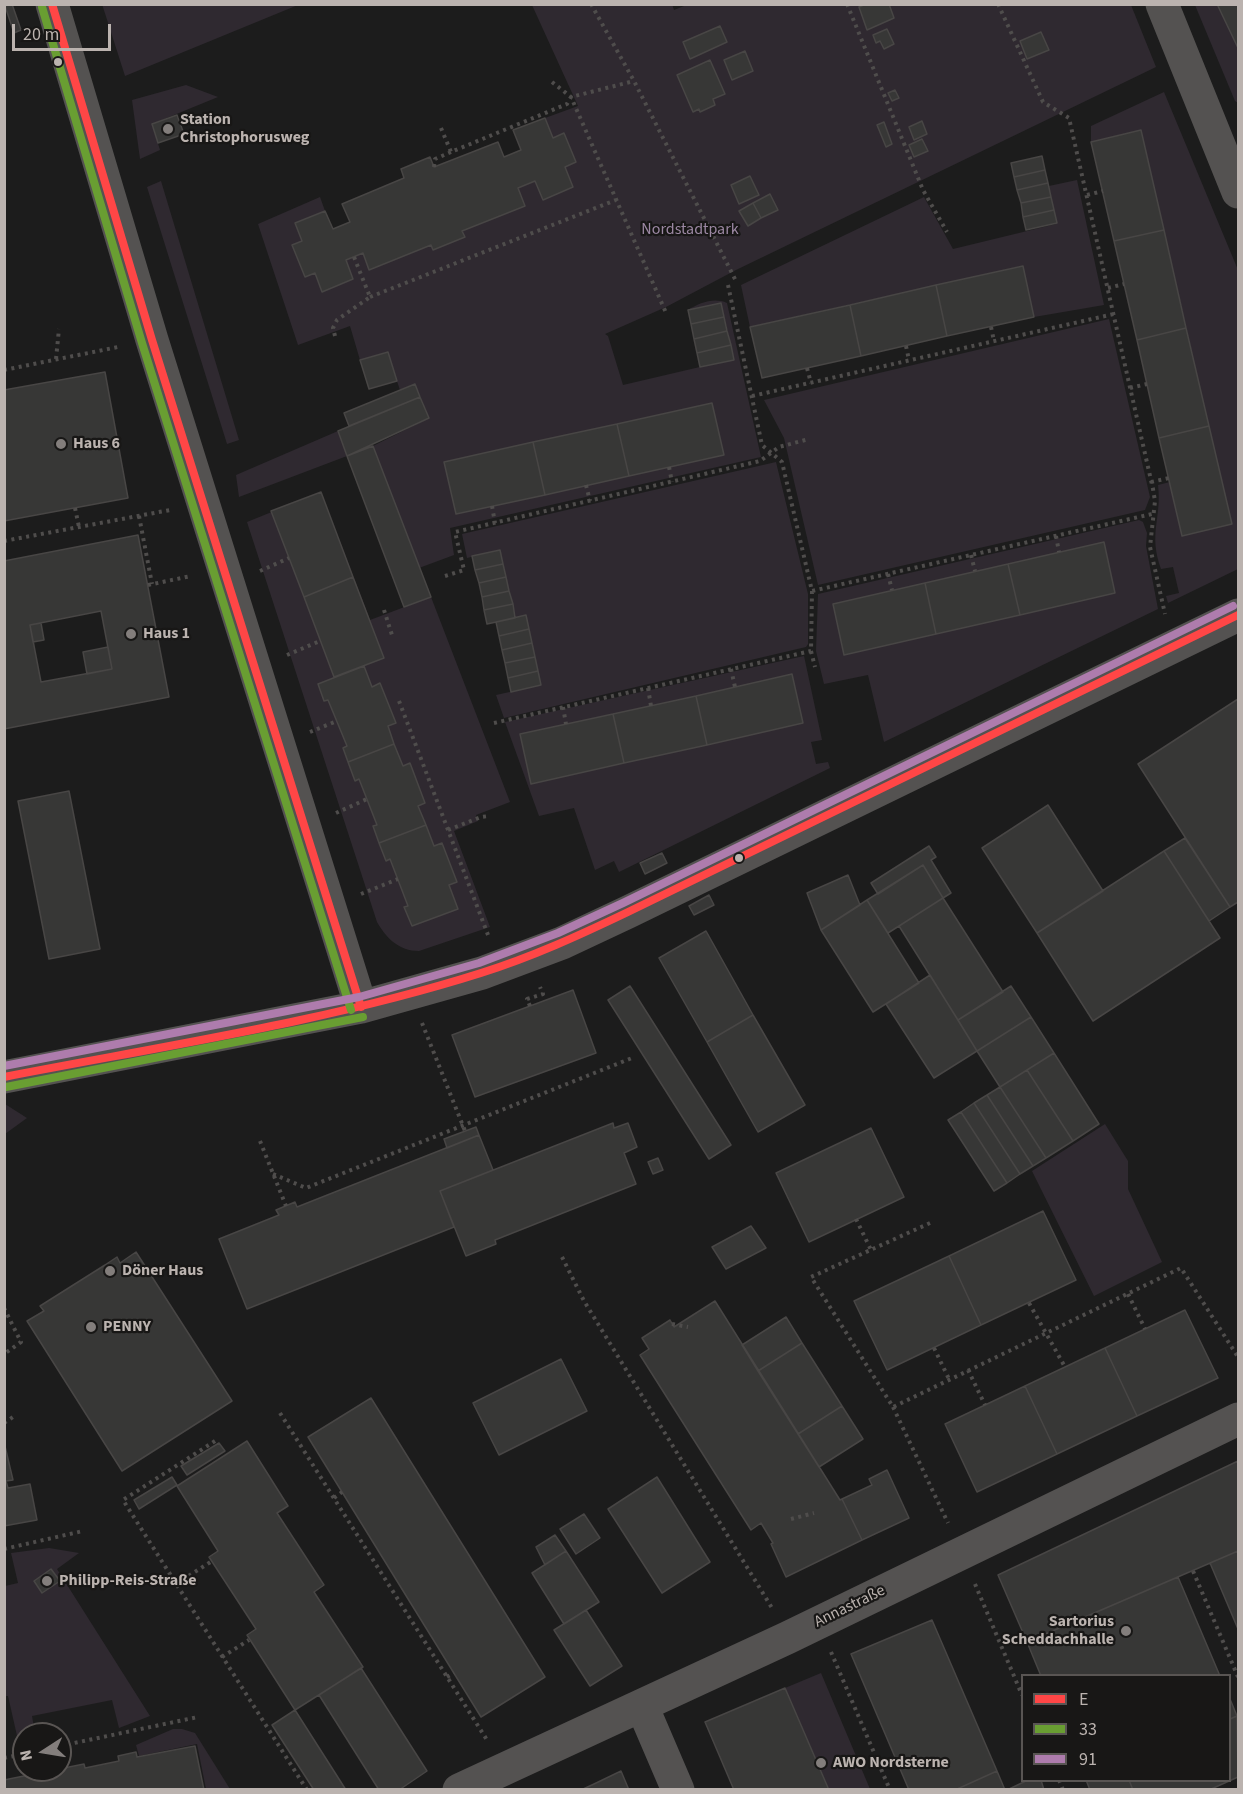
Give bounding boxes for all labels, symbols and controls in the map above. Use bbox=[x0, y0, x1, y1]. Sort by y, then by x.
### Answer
scale bar bbox=[15, 12, 114, 50]
text: 20 m bbox=[23, 22, 59, 47]
unlabelled marker bbox=[52, 56, 64, 68]
place label: Station Christophorusweg bbox=[180, 110, 309, 148]
marker: Station Christophorusweg bbox=[161, 122, 175, 136]
park label: Nordstadtpark bbox=[641, 220, 739, 240]
place label: Haus 6 bbox=[73, 434, 120, 454]
marker: Haus 6 bbox=[54, 437, 68, 451]
place label: Haus 1 bbox=[143, 624, 190, 644]
marker: Haus 1 bbox=[124, 627, 138, 641]
unlabelled marker bbox=[733, 852, 745, 864]
place label: Döner Haus bbox=[122, 1261, 203, 1281]
marker: Döner Haus bbox=[103, 1264, 117, 1278]
place label: PENNY bbox=[103, 1317, 151, 1337]
marker: PENNY bbox=[84, 1320, 98, 1334]
place label: Philipp-Reis-Straße bbox=[59, 1571, 197, 1591]
marker: Philipp-Reis-Straße bbox=[40, 1574, 54, 1588]
street label: Annastraße bbox=[811, 1582, 889, 1632]
place label: Sartorius Scheddachhalle bbox=[1002, 1612, 1114, 1650]
marker: Sartorius Scheddachhalle bbox=[1119, 1624, 1133, 1638]
legend bbox=[1021, 1674, 1231, 1782]
text: E bbox=[1079, 1687, 1089, 1712]
text: 33 bbox=[1079, 1717, 1097, 1742]
north arrow bbox=[12, 1722, 72, 1782]
text: 91 bbox=[1079, 1747, 1097, 1772]
text: N bbox=[14, 1748, 38, 1763]
place label: AWO Nordsterne bbox=[833, 1753, 949, 1773]
marker: AWO Nordsterne bbox=[814, 1756, 828, 1770]

